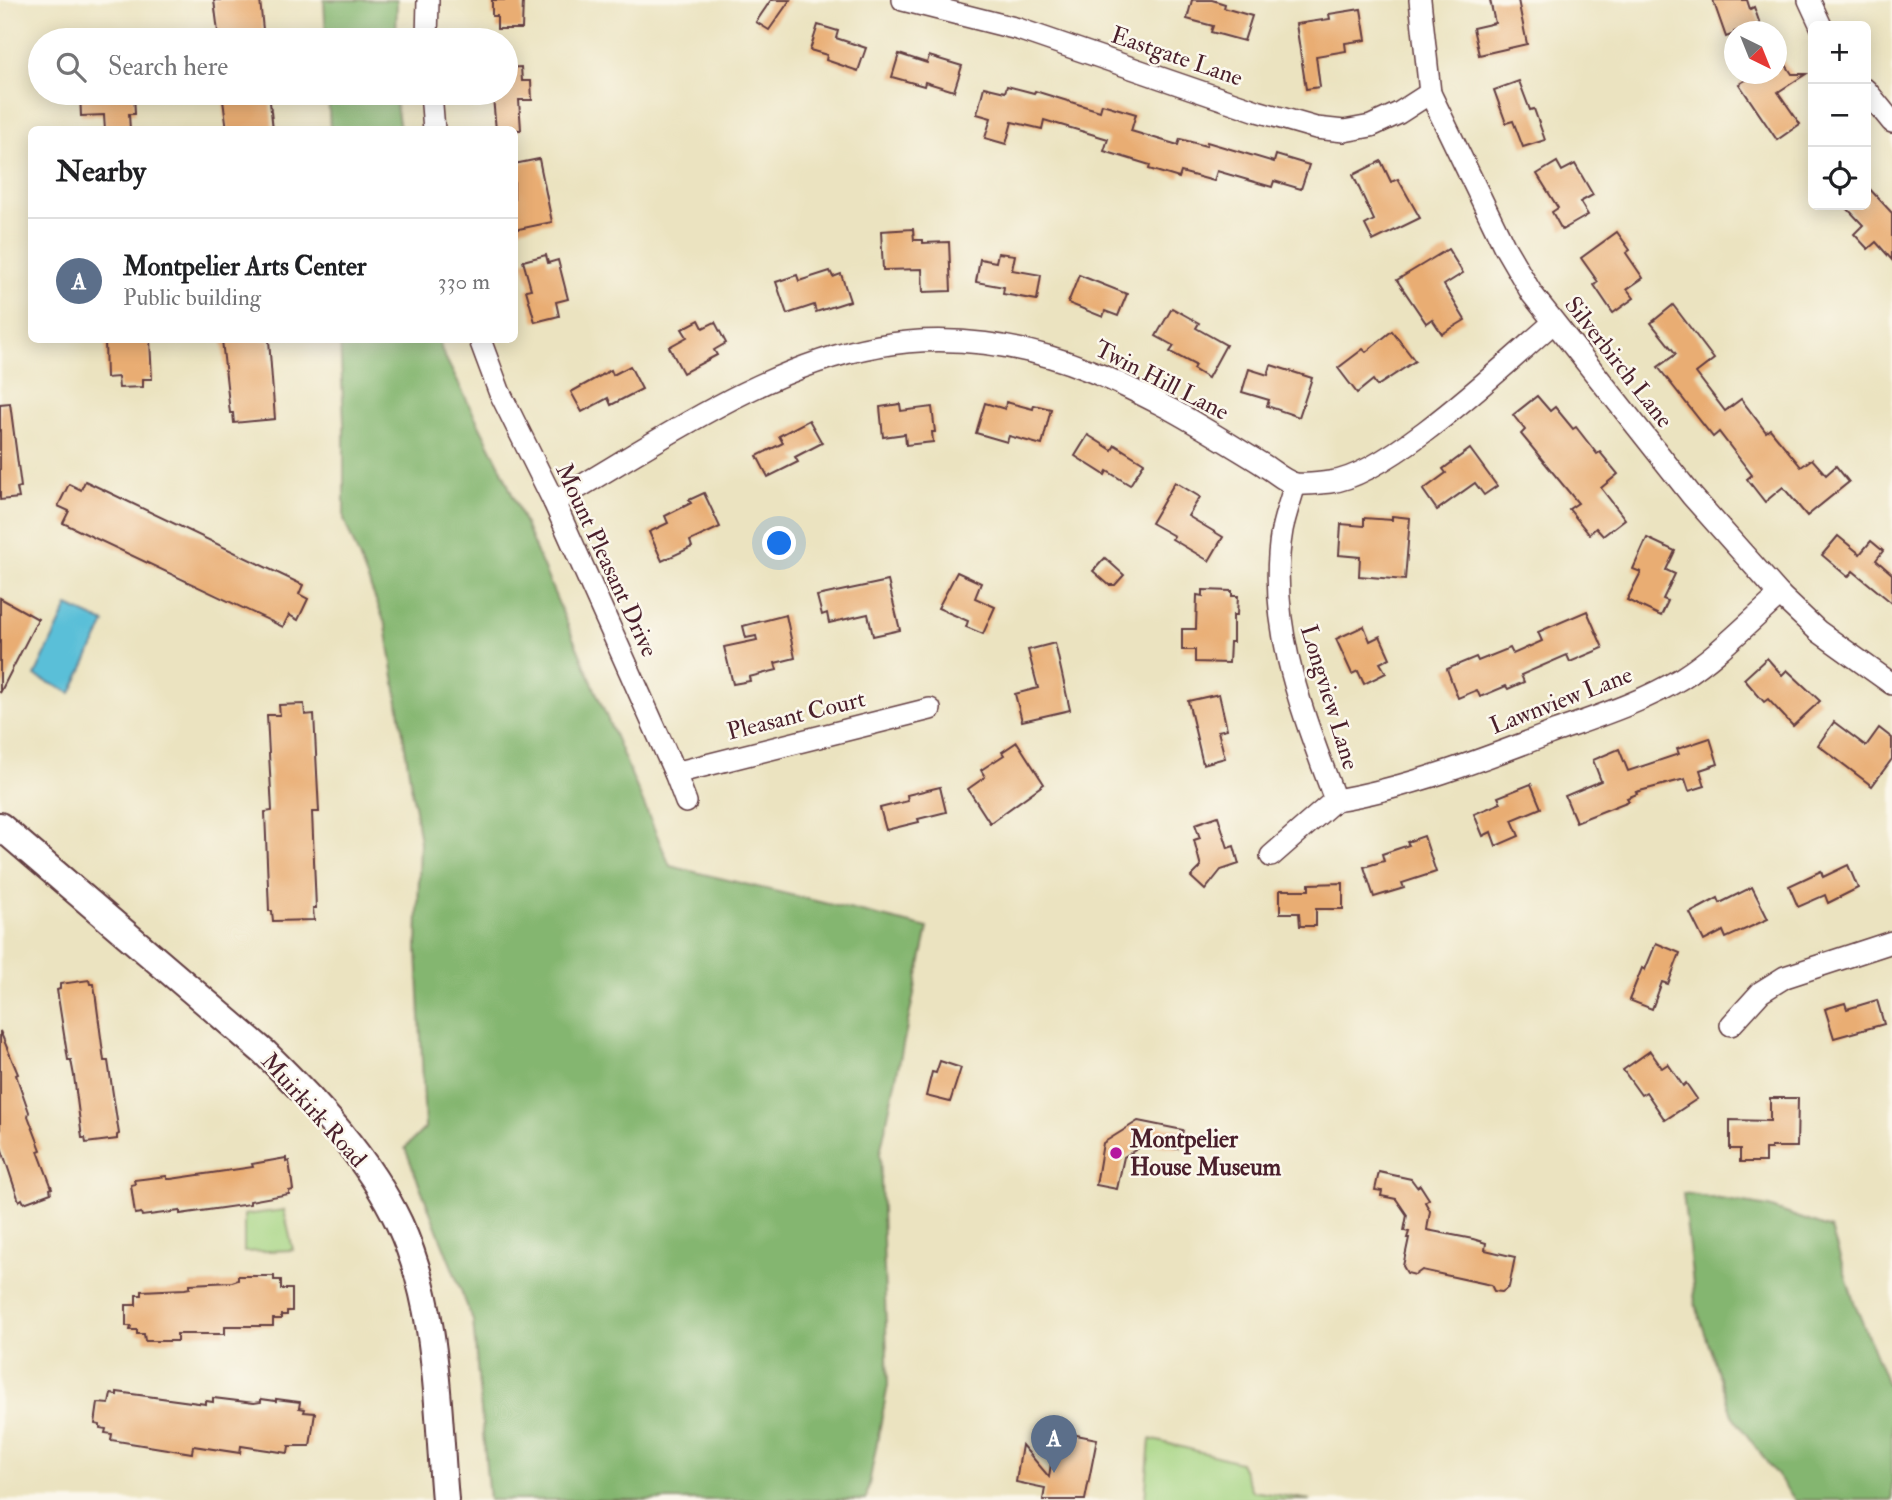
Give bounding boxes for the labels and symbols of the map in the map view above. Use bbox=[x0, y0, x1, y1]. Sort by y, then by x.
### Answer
street label: Eastgate Lane bbox=[1107, 19, 1247, 93]
north arrow bbox=[1724, 21, 1787, 84]
street label: Silverbirch Lane bbox=[1558, 290, 1680, 434]
street label: Twin Hill Lane bbox=[1089, 333, 1234, 428]
street label: Mount Pleasant Drive bbox=[548, 459, 665, 662]
your location bbox=[762, 526, 796, 560]
street label: Longview Lane bbox=[1293, 621, 1366, 773]
street label: Lawnview Lane bbox=[1486, 659, 1637, 742]
street label: Pleasant Court bbox=[724, 683, 869, 748]
street label: Muirkirk Road bbox=[254, 1046, 373, 1174]
place label: Montpelier House Museum bbox=[1129, 1124, 1282, 1183]
marker: Montpelier House Museum bbox=[1108, 1145, 1124, 1161]
pin: A bbox=[1031, 1415, 1077, 1473]

